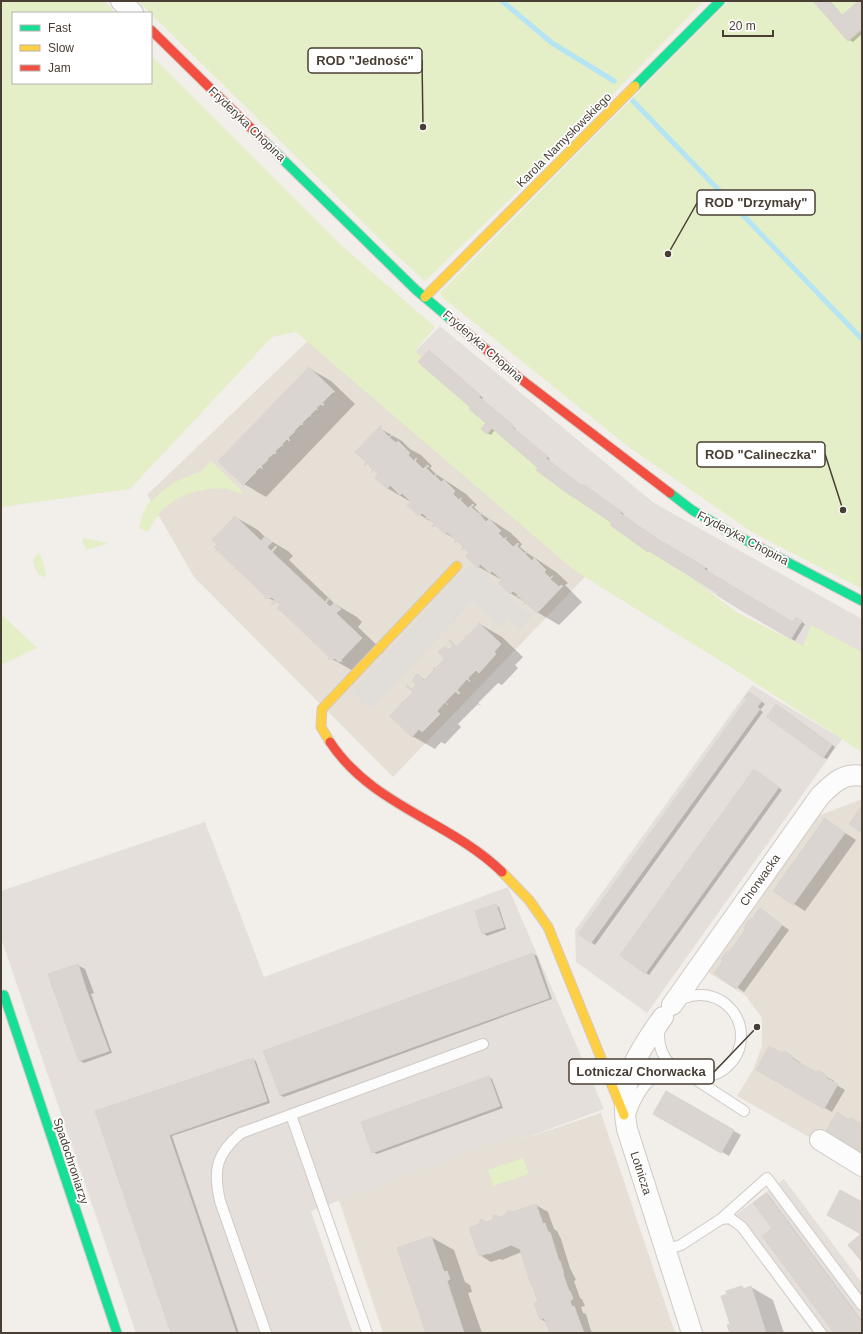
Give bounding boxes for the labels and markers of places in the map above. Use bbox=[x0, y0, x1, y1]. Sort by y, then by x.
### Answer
callout: ROD "Jedność" bbox=[308, 48, 422, 73]
callout: ROD "Drzymały" bbox=[697, 190, 815, 215]
callout: ROD "Calineczka" bbox=[697, 442, 825, 467]
callout: Lotnicza/ Chorwacka bbox=[569, 1059, 714, 1084]

